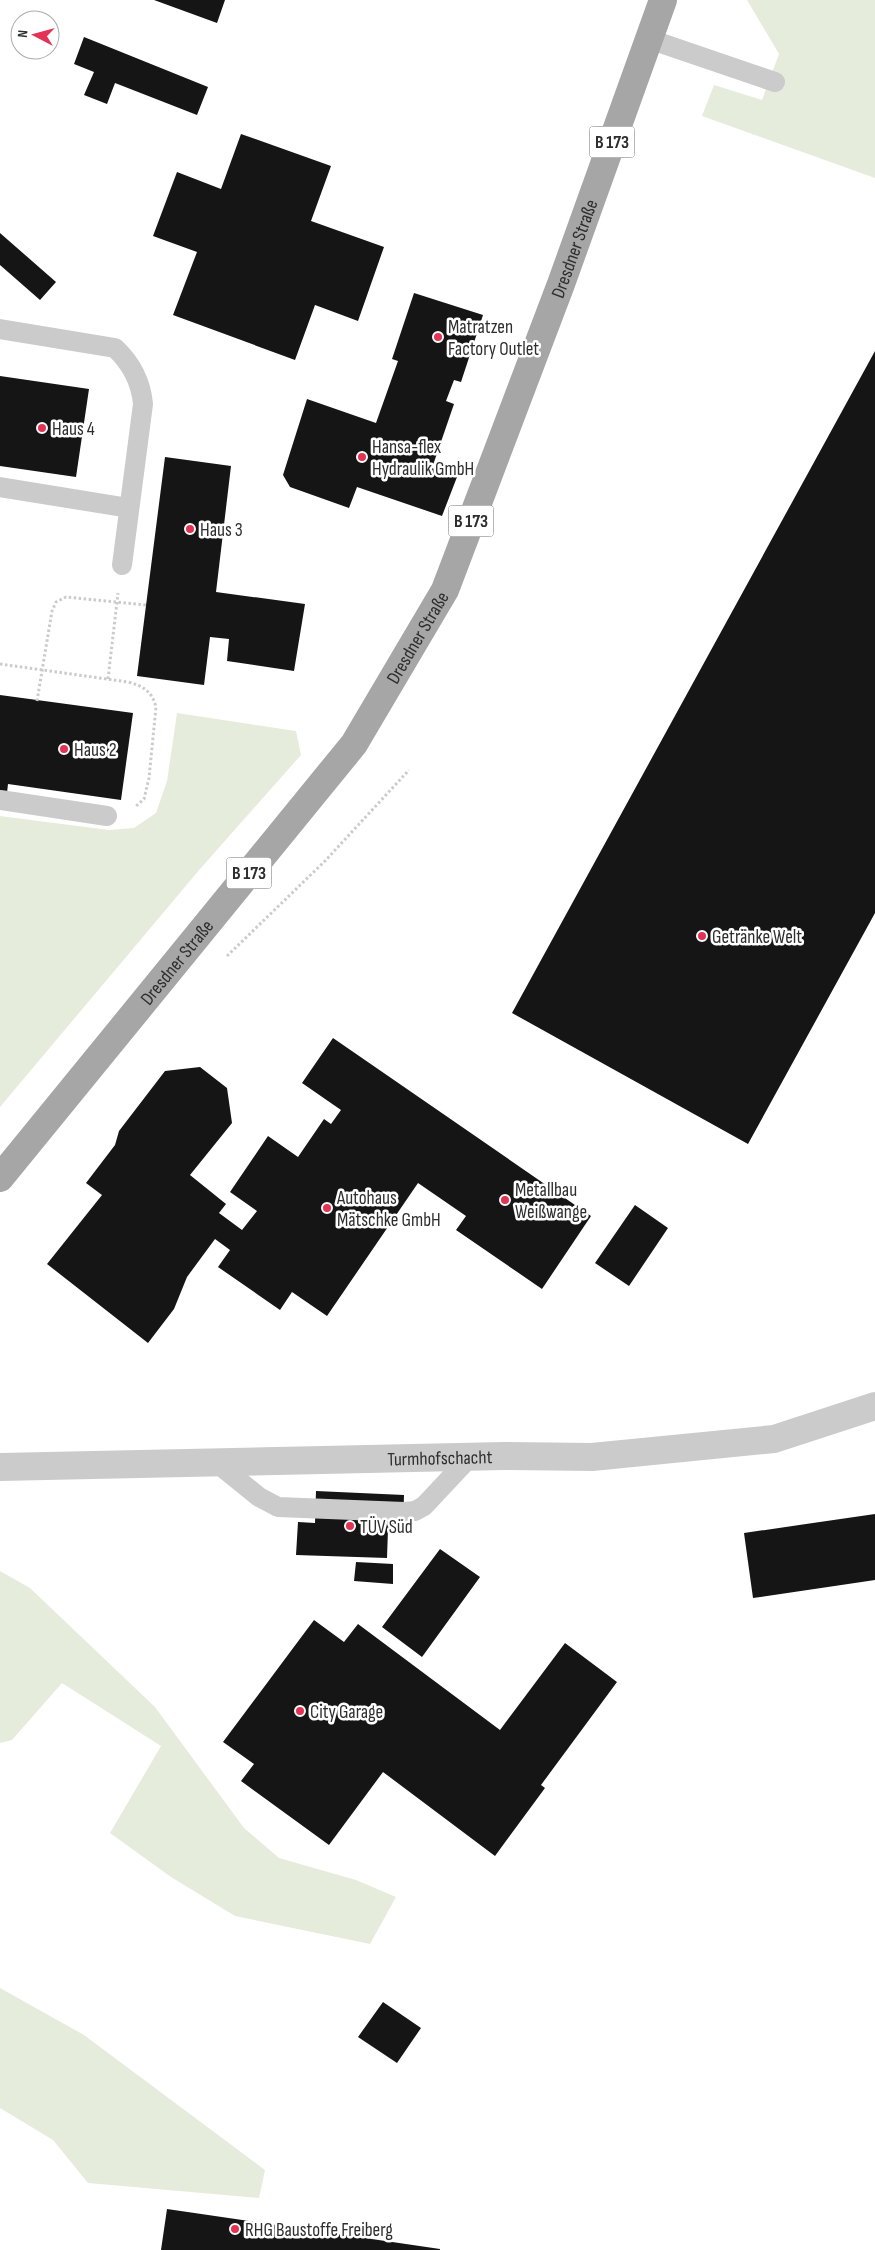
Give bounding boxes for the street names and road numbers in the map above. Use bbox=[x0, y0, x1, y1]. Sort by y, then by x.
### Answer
road number: B 173 bbox=[590, 126, 634, 158]
street label: Dresdner Straße bbox=[547, 196, 603, 302]
road number: B 173 bbox=[448, 506, 494, 536]
street label: Dresdner Straße bbox=[382, 588, 455, 688]
road number: B 173 bbox=[226, 858, 272, 888]
street label: Dresdner Straße bbox=[136, 915, 219, 1010]
street label: Turmhofschacht bbox=[387, 1446, 493, 1472]

